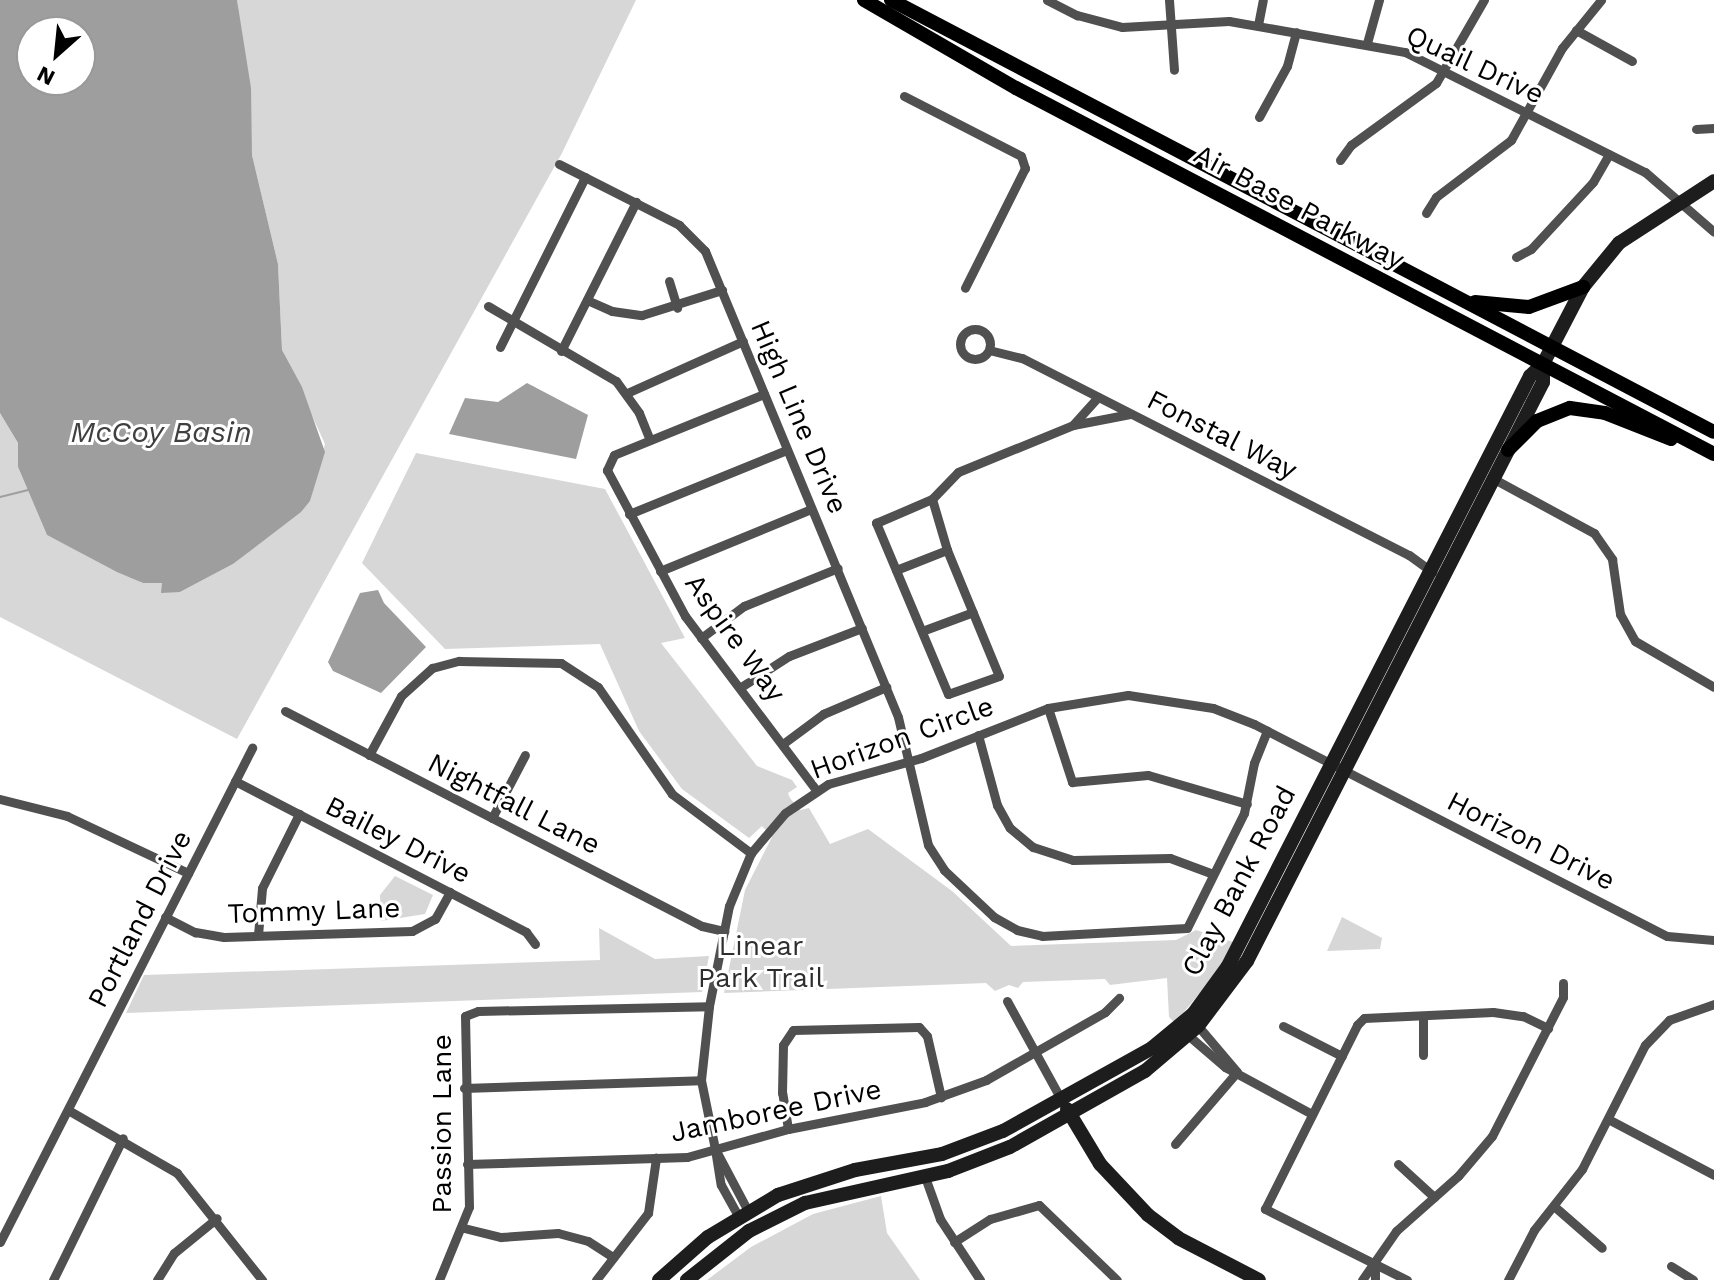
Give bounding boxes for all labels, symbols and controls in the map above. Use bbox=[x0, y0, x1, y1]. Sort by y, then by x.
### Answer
north arrow bbox=[16, 16, 96, 96]
street label: Quail Drive bbox=[1400, 18, 1550, 112]
text: N bbox=[33, 61, 59, 91]
street label: Air Base Parkway bbox=[1188, 137, 1410, 277]
street label: High Line Drive bbox=[743, 315, 855, 519]
street label: Fonstal Way bbox=[1141, 382, 1303, 488]
water label: McCoy Basin bbox=[70, 414, 252, 450]
street label: Aspire Way bbox=[677, 567, 793, 709]
street label: Horizon Circle bbox=[806, 689, 998, 787]
street label: Nightfall Lane bbox=[422, 746, 606, 862]
street label: Clay Bank Road bbox=[1174, 780, 1304, 982]
street label: Horizon Drive bbox=[1441, 784, 1621, 898]
street label: Bailey Drive bbox=[319, 789, 477, 891]
street label: Portland Drive bbox=[81, 825, 199, 1013]
street label: Tommy Lane bbox=[227, 891, 401, 931]
park label: Linear Park Trail bbox=[697, 929, 825, 995]
street label: Passion Lane bbox=[425, 1034, 459, 1214]
street label: Jamboree Drive bbox=[668, 1072, 884, 1150]

